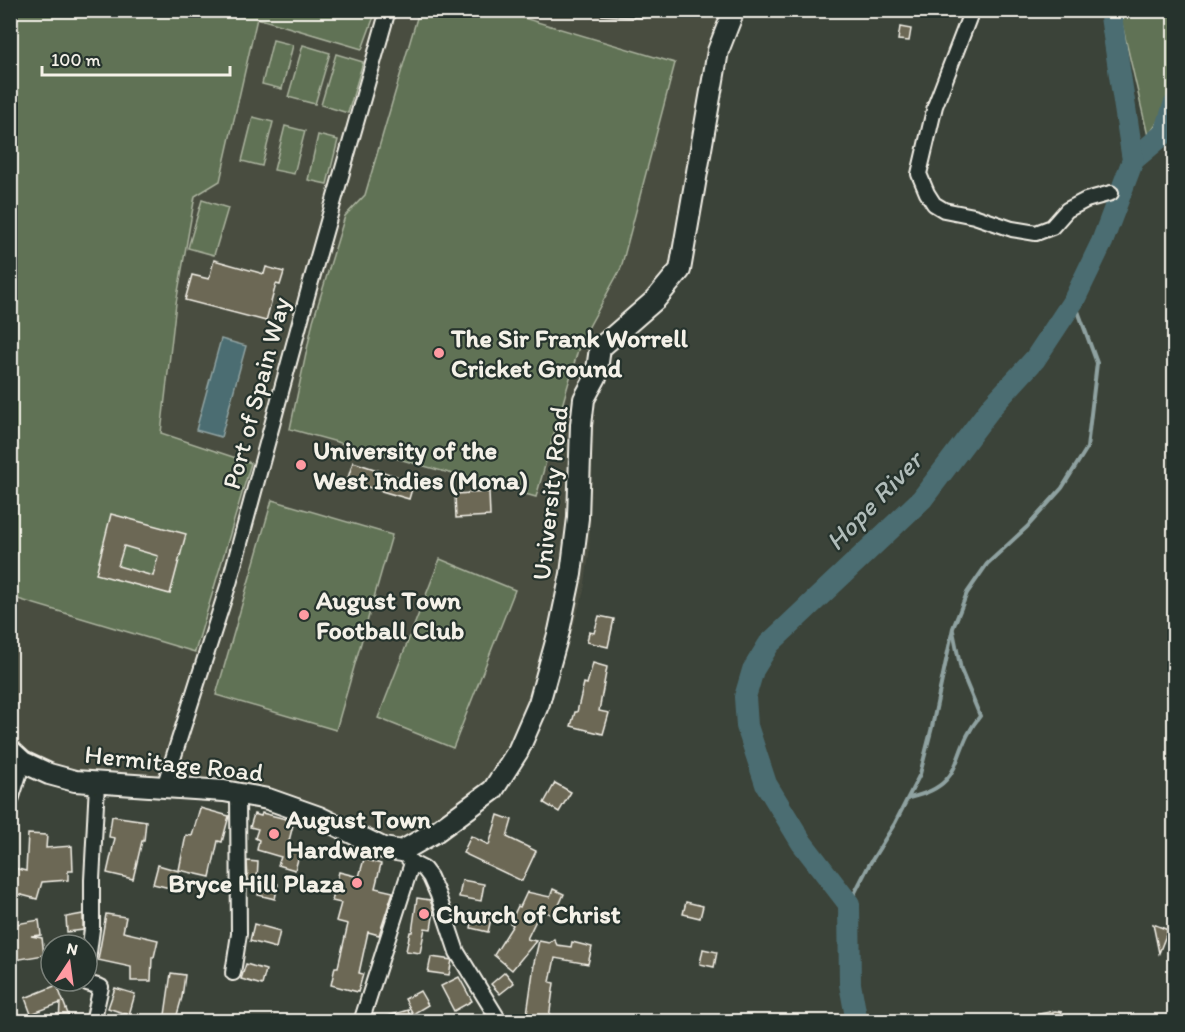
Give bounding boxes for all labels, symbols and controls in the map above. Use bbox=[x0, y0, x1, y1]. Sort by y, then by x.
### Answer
scale bar bbox=[42, 39, 230, 77]
text: 100 m bbox=[51, 49, 101, 71]
street label: Port of Spain Way bbox=[215, 293, 297, 493]
place label: The Sir Frank Worrell Cricket Ground bbox=[450, 322, 689, 384]
marker: The Sir Frank Worrell Cricket Ground bbox=[432, 346, 446, 360]
street label: University Road bbox=[525, 403, 575, 582]
place label: University of the West Indies (Mona) bbox=[313, 434, 528, 496]
water label: Hope River bbox=[818, 442, 931, 557]
marker: University of the West Indies (Mona) bbox=[294, 458, 308, 472]
place label: August Town Football Club bbox=[315, 584, 464, 646]
marker: August Town Football Club bbox=[297, 608, 311, 622]
street label: Hermitage Road bbox=[83, 738, 265, 788]
place label: August Town Hardware bbox=[285, 803, 431, 865]
marker: August Town Hardware bbox=[267, 827, 281, 841]
place label: Bryce Hill Plaza bbox=[168, 867, 345, 899]
marker: Bryce Hill Plaza bbox=[350, 876, 364, 890]
place label: Church of Christ bbox=[436, 898, 621, 930]
marker: Church of Christ bbox=[417, 907, 431, 921]
north arrow bbox=[39, 933, 99, 993]
text: N bbox=[65, 938, 80, 959]

